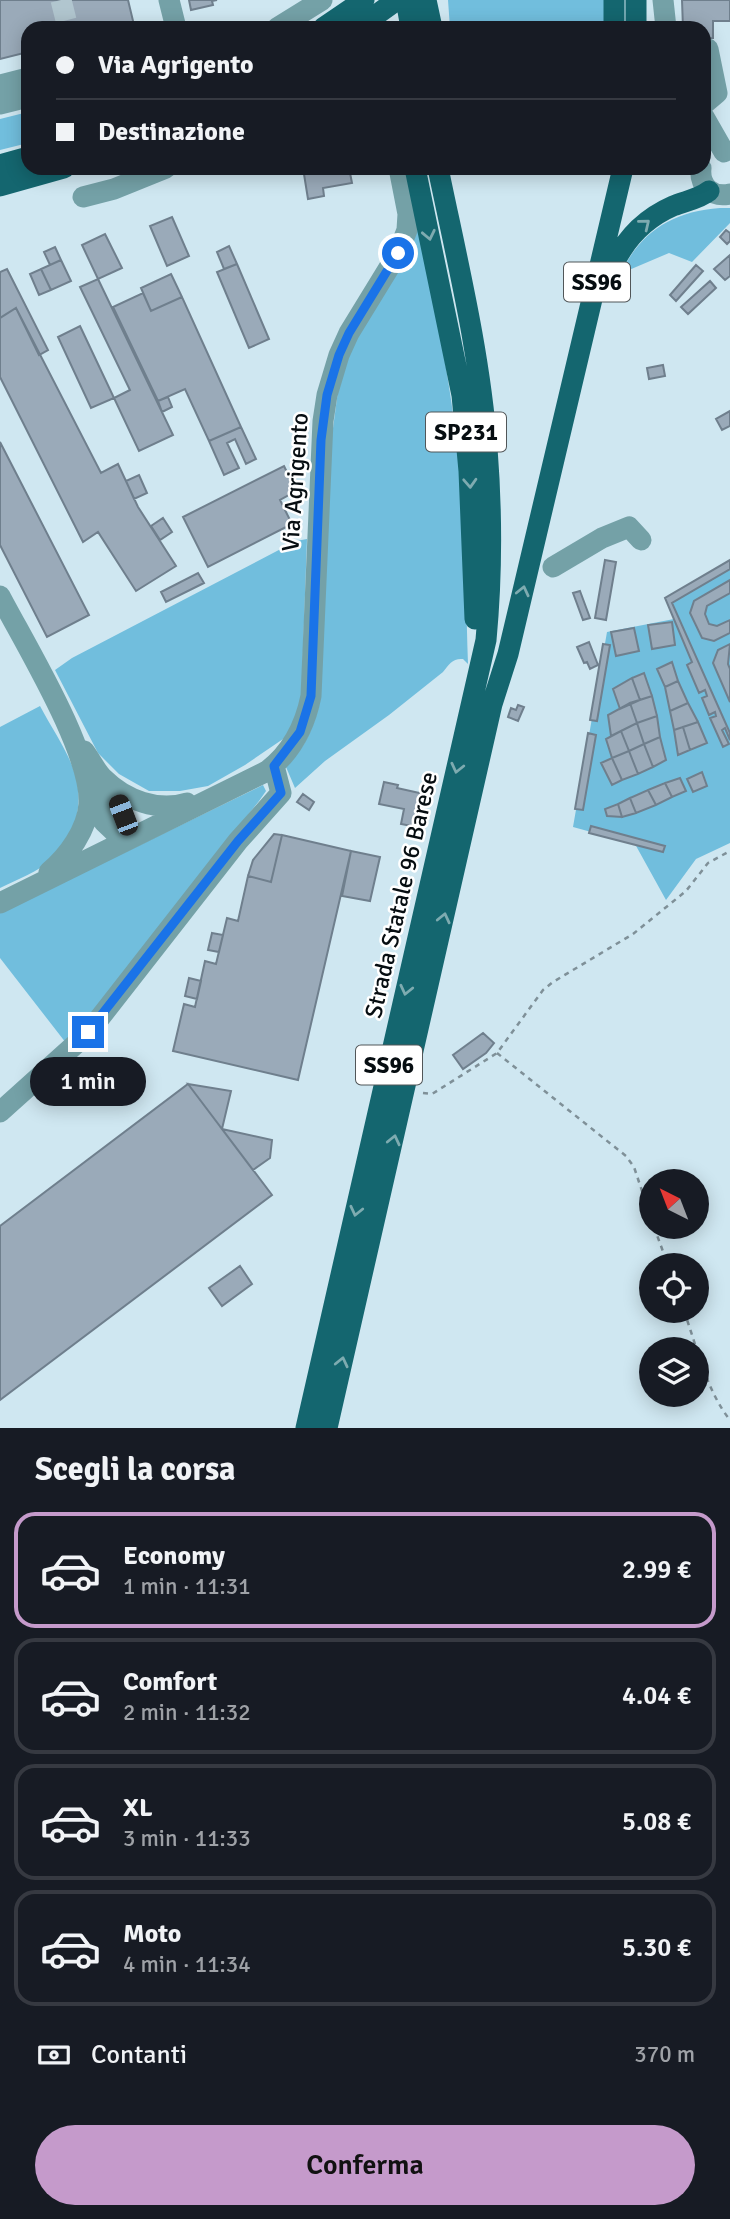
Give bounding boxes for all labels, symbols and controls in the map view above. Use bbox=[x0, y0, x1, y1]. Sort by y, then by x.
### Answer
text: Via Agrigento bbox=[98, 49, 254, 81]
text: Destinazione bbox=[98, 116, 245, 148]
one-way arrow bbox=[637, 219, 649, 232]
one-way arrow bbox=[421, 229, 436, 241]
route start bbox=[382, 237, 414, 269]
road number: SS96 bbox=[564, 262, 630, 302]
street label: Via Agrigento bbox=[275, 412, 315, 552]
road number: SP231 bbox=[426, 412, 506, 452]
one-way arrow bbox=[462, 478, 477, 489]
one-way arrow bbox=[514, 585, 529, 597]
one-way arrow bbox=[450, 762, 465, 774]
street label: Strada Statale 96 Barese bbox=[358, 769, 444, 1021]
car bbox=[106, 792, 141, 838]
one-way arrow bbox=[435, 912, 450, 924]
one-way arrow bbox=[400, 984, 415, 996]
route end bbox=[72, 1016, 104, 1048]
road number: SS96 bbox=[356, 1046, 422, 1084]
callout: 1 min bbox=[30, 1056, 146, 1106]
text: 1 min bbox=[60, 1067, 116, 1096]
one-way arrow bbox=[385, 1134, 400, 1146]
north arrow bbox=[639, 1169, 709, 1239]
map controls bbox=[639, 1169, 709, 1407]
one-way arrow bbox=[350, 1205, 364, 1217]
button: locate bbox=[639, 1253, 709, 1323]
button: layers bbox=[639, 1337, 709, 1407]
one-way arrow bbox=[334, 1356, 348, 1368]
text: Scegli la corsa bbox=[35, 1450, 236, 1489]
icon: car bbox=[39, 1539, 102, 1602]
text: Economy bbox=[123, 1540, 225, 1572]
text: 2.99 € bbox=[622, 1554, 691, 1586]
text: 1 min · 11:31 bbox=[123, 1572, 251, 1601]
icon: car bbox=[39, 1665, 102, 1728]
text: Comfort bbox=[123, 1666, 217, 1698]
text: 4.04 € bbox=[622, 1680, 691, 1712]
text: 2 min · 11:32 bbox=[123, 1698, 251, 1727]
icon: car bbox=[39, 1791, 102, 1854]
text: XL bbox=[123, 1792, 153, 1824]
text: 5.08 € bbox=[622, 1806, 691, 1838]
text: 3 min · 11:33 bbox=[123, 1824, 251, 1853]
icon: car bbox=[39, 1917, 102, 1980]
text: Moto bbox=[123, 1918, 181, 1950]
text: 5.30 € bbox=[622, 1932, 691, 1964]
text: 4 min · 11:34 bbox=[123, 1950, 251, 1979]
icon: cash bbox=[35, 2036, 73, 2074]
text: Contanti bbox=[91, 2039, 187, 2071]
text: 370 m bbox=[634, 2040, 695, 2069]
button: Conferma bbox=[35, 2125, 695, 2205]

